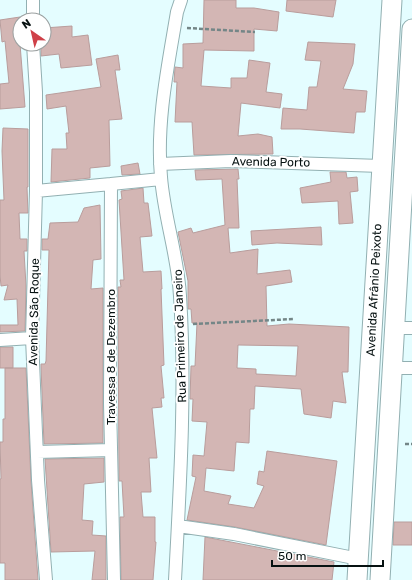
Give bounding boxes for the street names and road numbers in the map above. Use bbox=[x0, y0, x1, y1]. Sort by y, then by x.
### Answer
street label: Avenida Porto bbox=[232, 154, 310, 170]
street label: Avenida Afrânio Peixoto bbox=[364, 223, 384, 357]
street label: Avenida São Roque bbox=[26, 258, 42, 366]
street label: Rua Primeiro de Janeiro bbox=[171, 269, 189, 403]
street label: Travessa 8 de Dezembro bbox=[104, 289, 118, 425]

